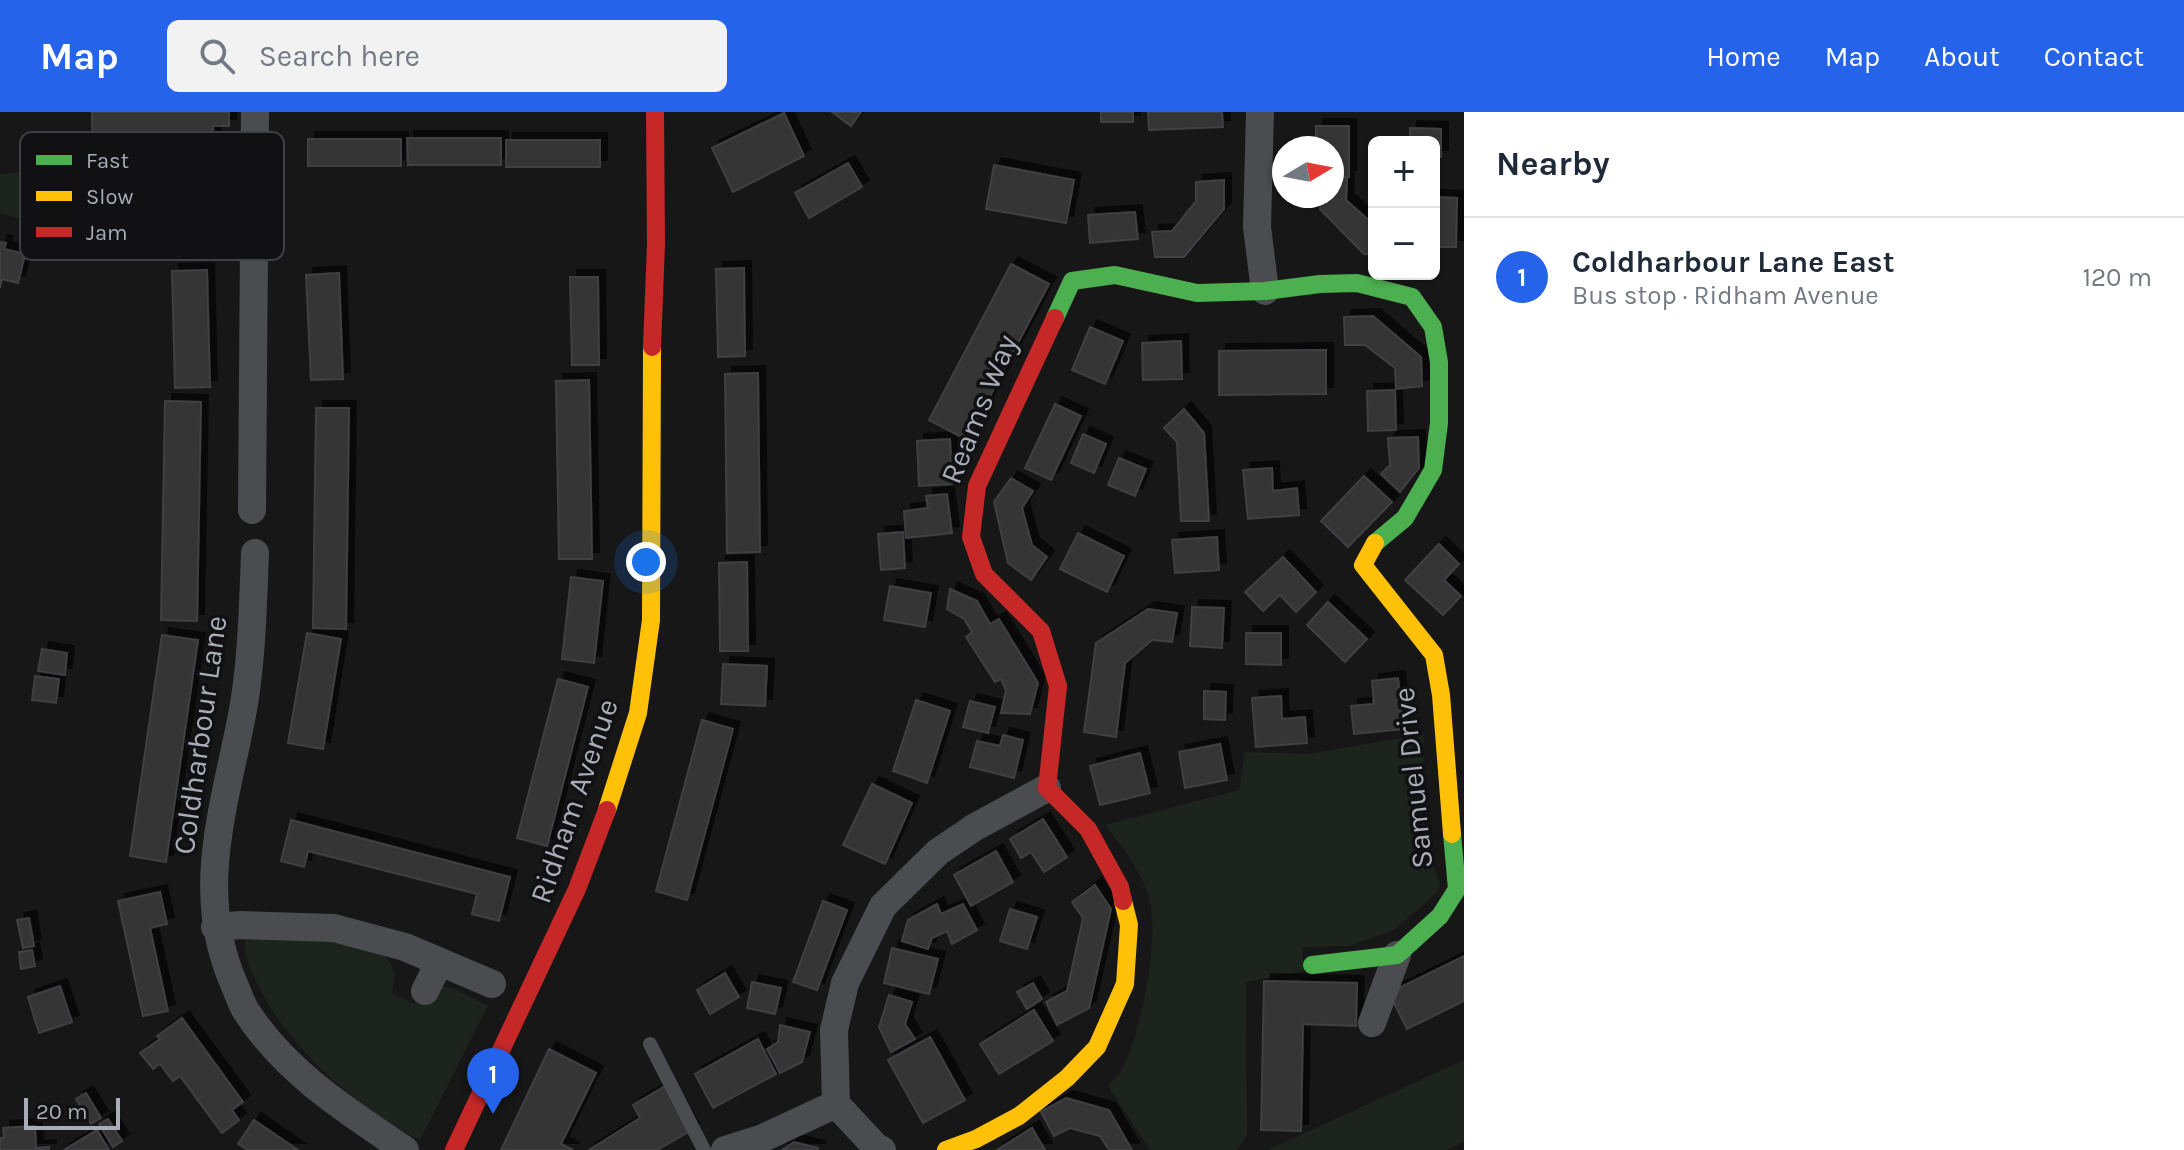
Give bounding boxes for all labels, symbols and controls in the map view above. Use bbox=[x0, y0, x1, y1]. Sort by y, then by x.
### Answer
search box bbox=[167, 20, 727, 92]
text: Map bbox=[40, 34, 119, 79]
icon: search bbox=[195, 34, 239, 78]
text: Search here bbox=[259, 38, 420, 74]
text: Home bbox=[1706, 40, 1781, 73]
text: Map bbox=[1825, 40, 1880, 73]
text: About bbox=[1924, 40, 2000, 73]
text: Contact bbox=[2044, 40, 2144, 73]
legend bbox=[20, 132, 284, 260]
north arrow bbox=[1272, 136, 1344, 208]
map controls bbox=[1368, 136, 1440, 280]
button: + bbox=[1368, 136, 1440, 208]
text: Nearby bbox=[1496, 144, 1610, 184]
text: Fast bbox=[86, 148, 129, 174]
text: Slow bbox=[86, 184, 133, 210]
button: − bbox=[1368, 208, 1440, 280]
text: Jam bbox=[86, 220, 128, 246]
text: Coldharbour Lane East bbox=[1572, 244, 1895, 280]
text: 1 bbox=[1517, 262, 1527, 293]
text: 120 m bbox=[2082, 262, 2152, 293]
text: Bus stop · Ridham Avenue bbox=[1572, 280, 1879, 311]
street label: Reams Way bbox=[933, 329, 1025, 489]
your location bbox=[626, 542, 666, 582]
street label: Coldharbour Lane bbox=[165, 613, 235, 857]
street label: Samuel Drive bbox=[1386, 686, 1440, 870]
street label: Ridham Avenue bbox=[522, 694, 626, 908]
pin: 1 bbox=[467, 1048, 519, 1114]
scale bar bbox=[24, 1094, 120, 1130]
text: 20 m bbox=[36, 1099, 88, 1125]

